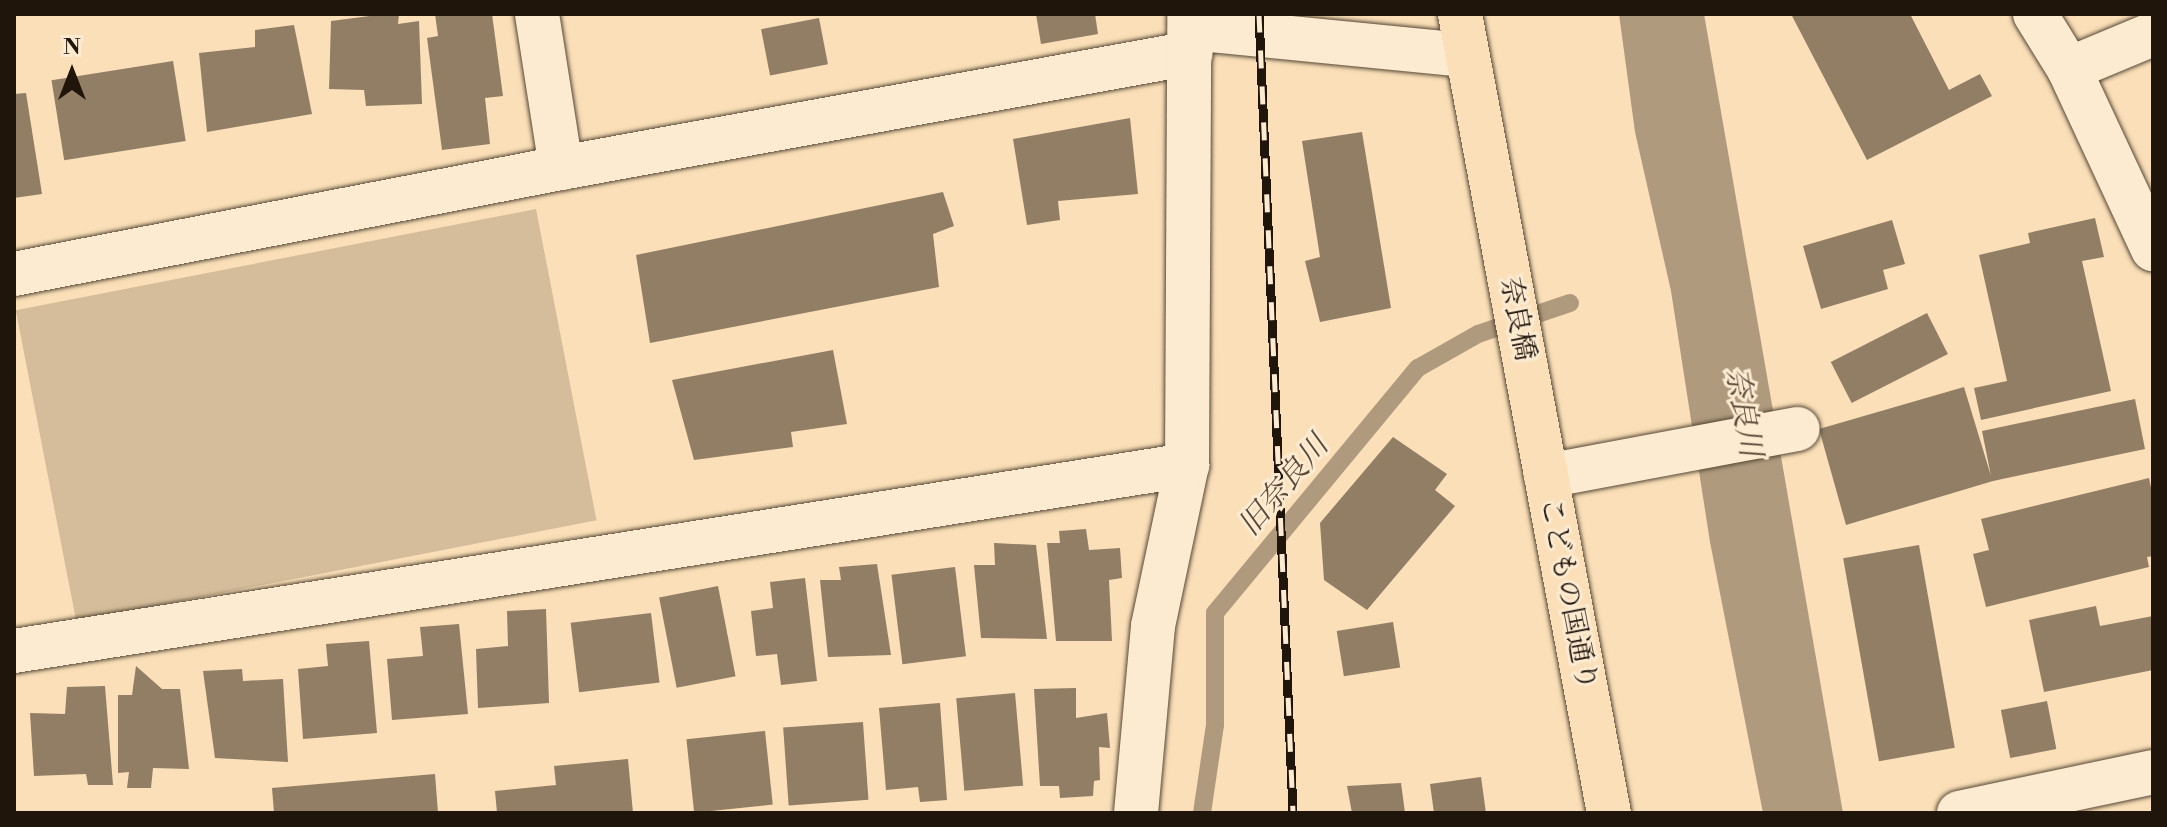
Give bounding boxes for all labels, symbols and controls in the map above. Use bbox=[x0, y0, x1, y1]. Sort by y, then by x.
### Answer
north arrow bbox=[32, 32, 112, 112]
text: N bbox=[63, 34, 81, 61]
street label: 奈良橋 bbox=[1492, 275, 1542, 363]
water label: 奈良川 bbox=[1717, 365, 1769, 459]
water label: 旧奈良川 bbox=[1232, 428, 1336, 544]
street label: こどもの国通り bbox=[1533, 495, 1603, 693]

